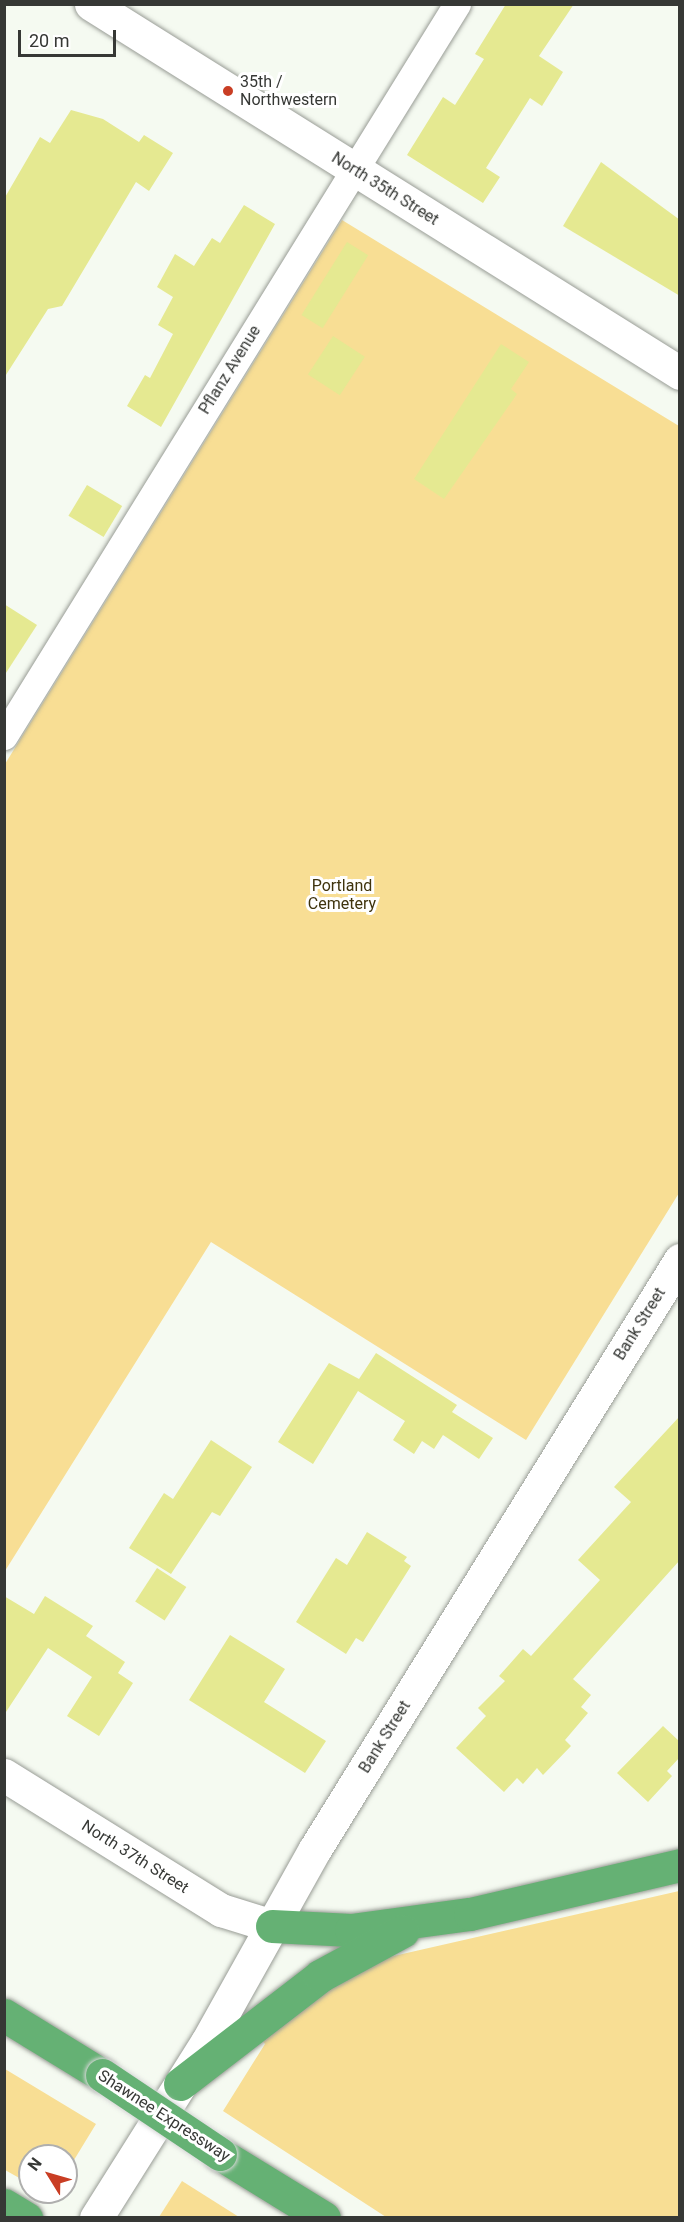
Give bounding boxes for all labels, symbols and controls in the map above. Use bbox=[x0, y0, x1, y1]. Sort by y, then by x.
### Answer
scale bar bbox=[21, 18, 118, 56]
text: 20 m bbox=[29, 30, 69, 51]
place label: 35th / Northwestern bbox=[240, 72, 337, 110]
marker: 35th / Northwestern bbox=[221, 84, 235, 98]
street label: North 35th Street bbox=[328, 148, 442, 230]
street label: Pflanz Avenue bbox=[195, 322, 265, 418]
park label: Portland Cemetery bbox=[308, 876, 376, 914]
street label: Bank Street bbox=[610, 1284, 670, 1364]
street label: Bank Street bbox=[355, 1697, 415, 1777]
street label: North 37th Street bbox=[78, 1816, 192, 1898]
street label: Shawnee Expressway bbox=[94, 2066, 234, 2166]
north arrow bbox=[18, 2144, 78, 2204]
text: N bbox=[24, 2154, 46, 2174]

